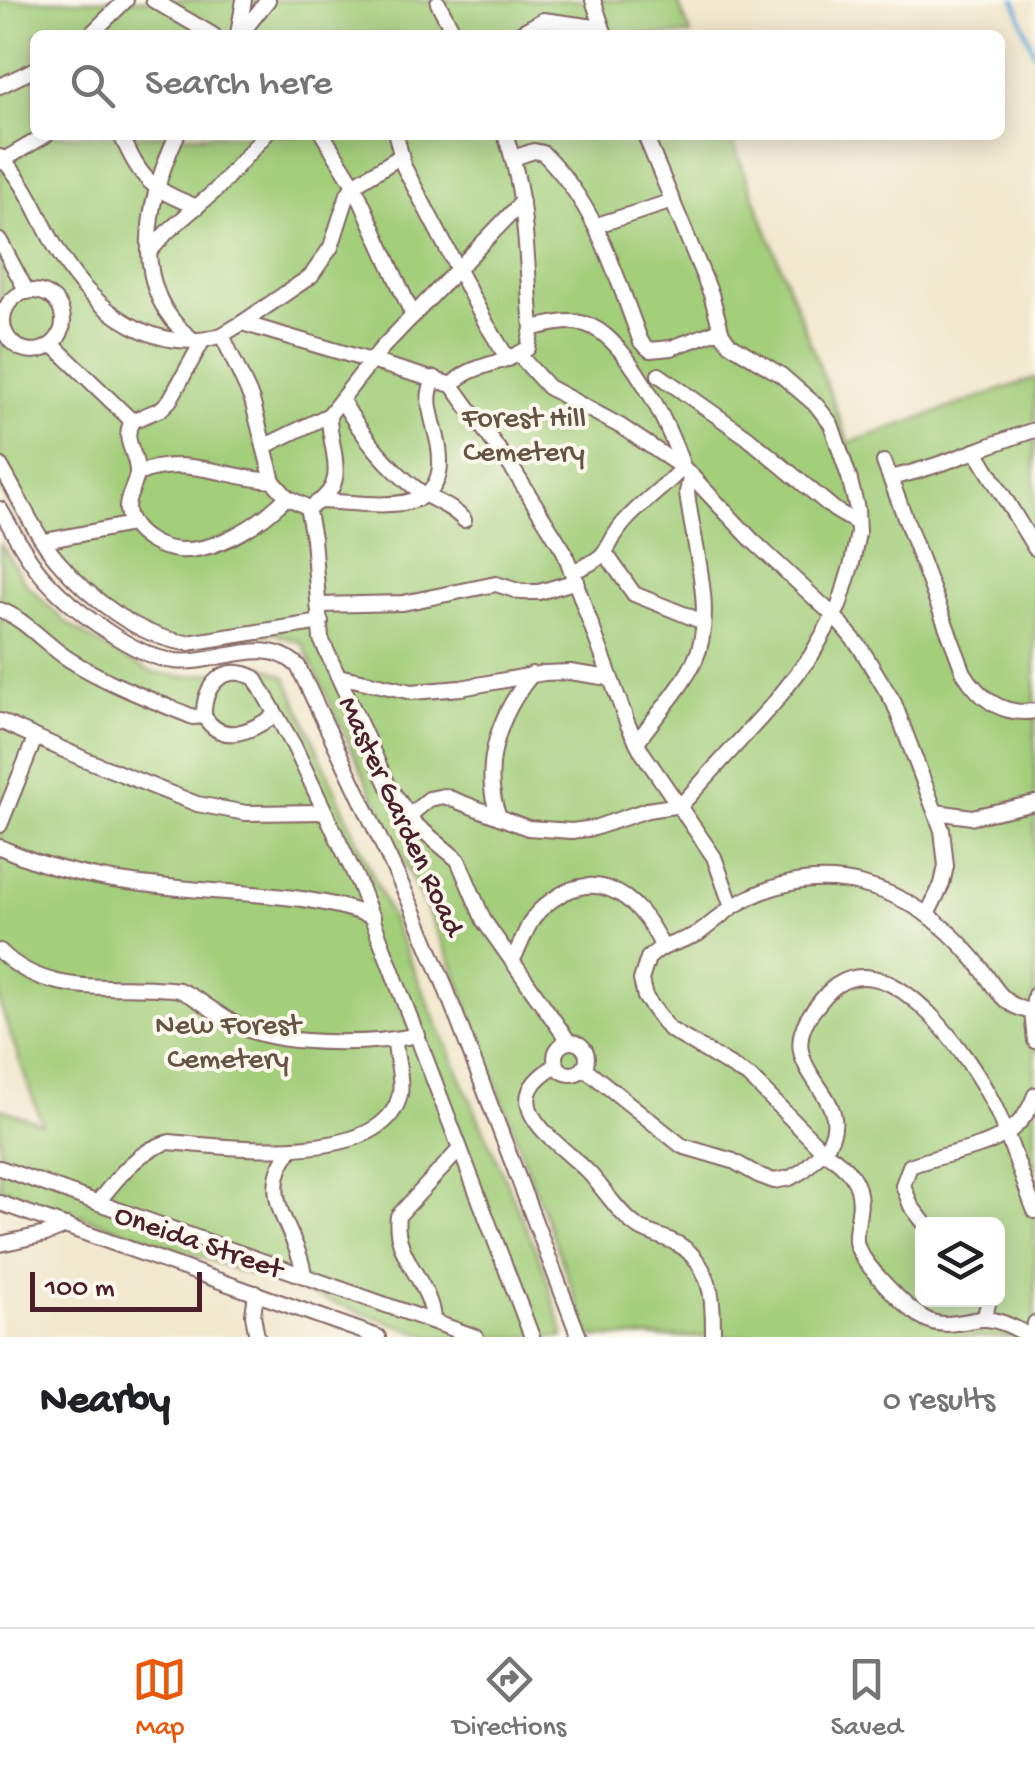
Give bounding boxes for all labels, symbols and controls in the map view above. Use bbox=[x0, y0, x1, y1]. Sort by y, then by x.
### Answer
search box bbox=[30, 30, 1005, 140]
icon: search bbox=[65, 58, 120, 113]
text: Search here bbox=[145, 63, 332, 107]
park label: Forest Hill Cemetery bbox=[461, 403, 586, 472]
street label: Master Garden Road bbox=[328, 692, 471, 944]
park label: New Forest Cemetery bbox=[155, 1010, 304, 1079]
street label: Oneida Street bbox=[109, 1199, 289, 1290]
map controls bbox=[915, 1217, 1005, 1307]
button: layers bbox=[915, 1217, 1005, 1307]
scale bar bbox=[30, 1267, 202, 1312]
text: 100 m bbox=[45, 1273, 115, 1306]
text: Nearby bbox=[40, 1378, 170, 1427]
text: 0 results bbox=[883, 1383, 995, 1421]
tab: Map bbox=[132, 1652, 187, 1745]
tab: Directions bbox=[452, 1652, 566, 1745]
tab: Saved bbox=[831, 1652, 903, 1745]

